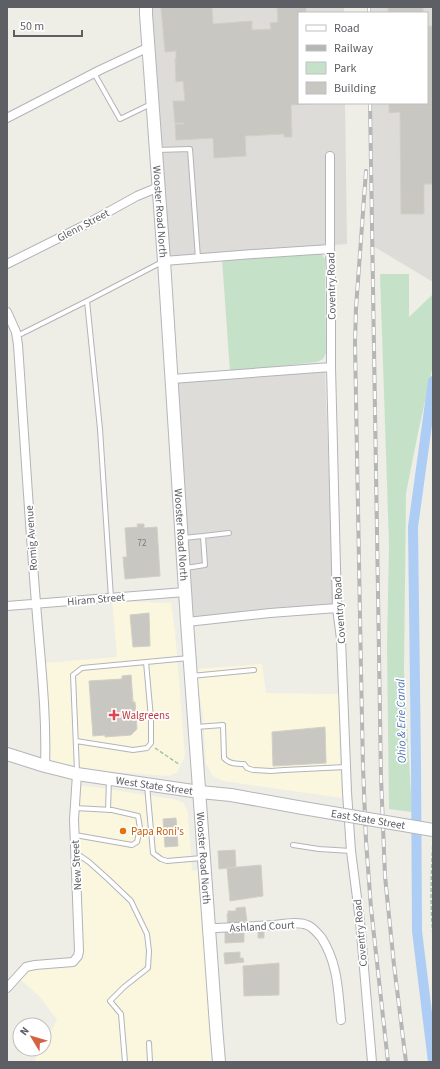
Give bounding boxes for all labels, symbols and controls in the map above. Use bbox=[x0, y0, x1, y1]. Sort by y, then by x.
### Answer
scale bar bbox=[14, 12, 82, 38]
legend bbox=[298, 12, 428, 104]
text: 50 m bbox=[20, 18, 44, 35]
text: Road bbox=[334, 20, 360, 37]
text: Railway bbox=[334, 40, 373, 57]
text: Park bbox=[334, 60, 356, 77]
text: Building bbox=[334, 80, 376, 97]
street label: Wooster Road North bbox=[149, 165, 171, 258]
street label: Glenn Street bbox=[55, 205, 112, 245]
street label: Coventry Road bbox=[323, 252, 340, 320]
street label: Wooster Road North bbox=[171, 488, 191, 581]
street label: Romig Avenue bbox=[22, 504, 41, 571]
house number: 72 bbox=[138, 537, 147, 550]
street label: Coventry Road bbox=[330, 576, 349, 644]
street label: Hiram Street bbox=[67, 589, 126, 609]
water label: Ohio & Erie Canal bbox=[392, 679, 411, 763]
place label: Walgreens bbox=[122, 708, 170, 723]
marker: Walgreens bbox=[109, 710, 119, 720]
street label: West State Street bbox=[115, 773, 194, 799]
street label: East State Street bbox=[330, 806, 407, 833]
street label: Wooster Road North bbox=[193, 811, 214, 905]
place label: Papa Roni's bbox=[131, 824, 184, 839]
marker: Papa Roni's bbox=[118, 826, 128, 836]
street label: New Street bbox=[68, 839, 85, 890]
street label: Coventry Road bbox=[350, 899, 371, 967]
street label: Ashland Court bbox=[229, 917, 295, 936]
north arrow bbox=[12, 1017, 52, 1057]
text: N bbox=[16, 1024, 33, 1039]

